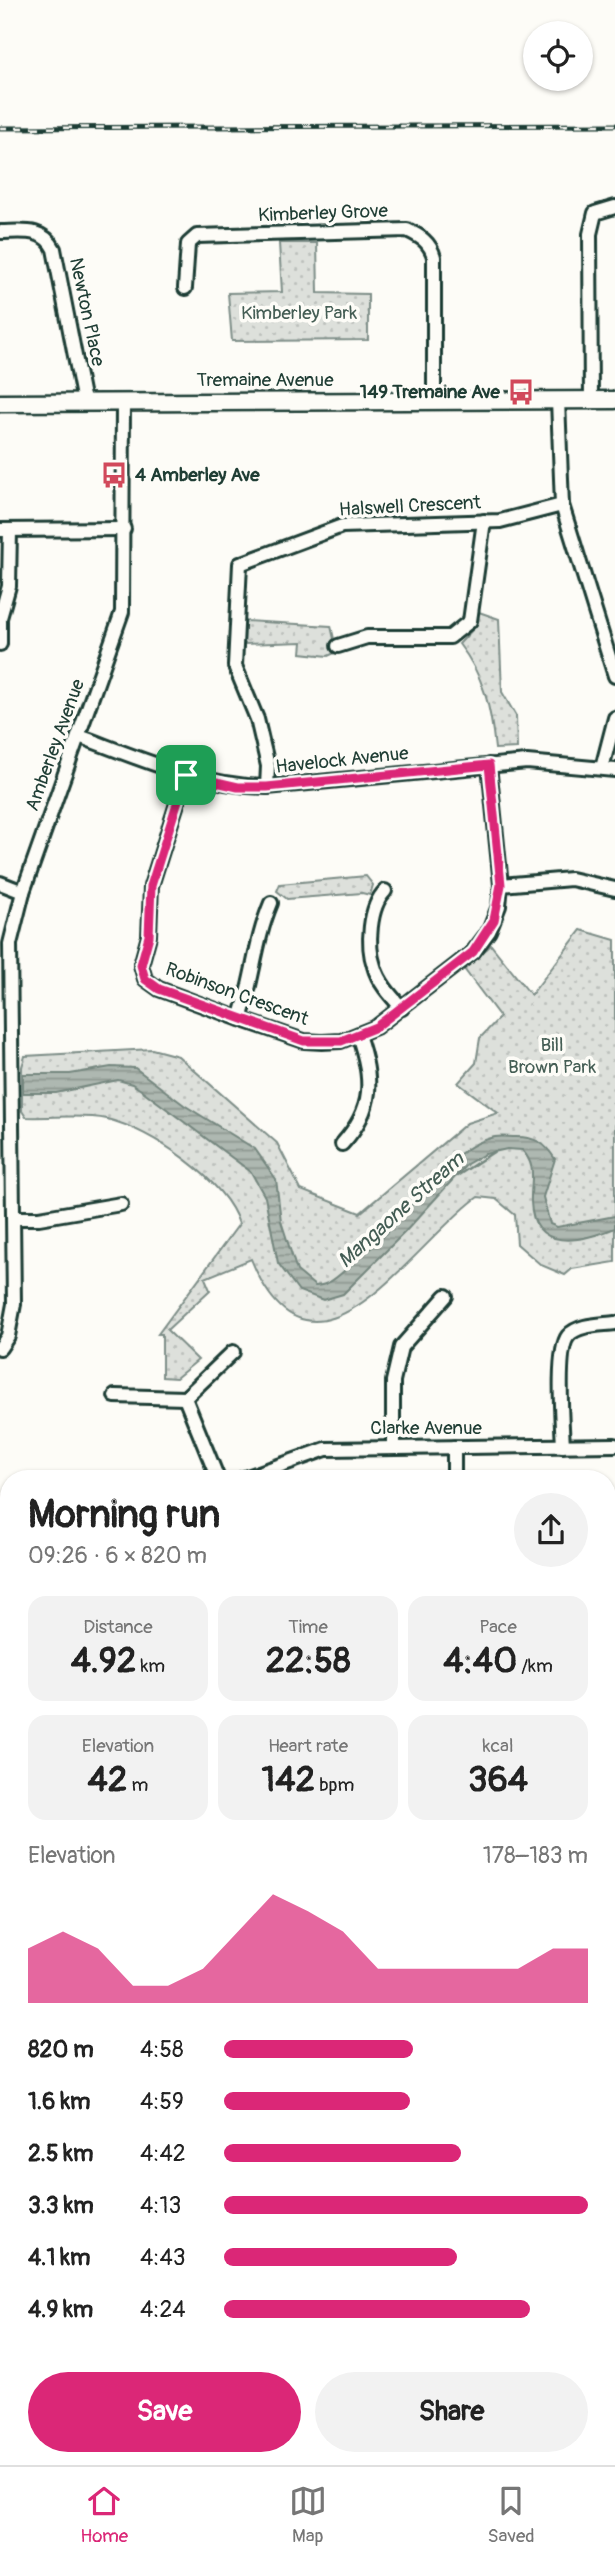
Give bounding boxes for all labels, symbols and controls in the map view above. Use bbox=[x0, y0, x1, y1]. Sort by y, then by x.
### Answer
map controls bbox=[523, 21, 593, 91]
button: locate bbox=[523, 21, 593, 91]
street label: Kimberley Grove bbox=[258, 199, 389, 227]
street label: Newton Place bbox=[64, 255, 110, 369]
park label: Kimberley Park bbox=[241, 301, 357, 325]
street label: Tremaine Avenue bbox=[196, 368, 334, 392]
bus stop icon: 149 Tremaine Ave bbox=[506, 377, 536, 407]
place label: 149 Tremaine Ave bbox=[360, 380, 501, 404]
bus stop icon: 4 Amberley Ave bbox=[99, 460, 129, 490]
place label: 4 Amberley Ave bbox=[135, 463, 260, 487]
street label: Halswell Crescent bbox=[338, 490, 482, 522]
street label: Amberley Avenue bbox=[20, 675, 90, 814]
street label: Havelock Avenue bbox=[274, 741, 410, 779]
pin bbox=[156, 745, 216, 805]
icon: arrive bbox=[167, 756, 205, 794]
street label: Robinson Crescent bbox=[162, 957, 312, 1031]
park label: Bill Brown Park bbox=[508, 1033, 596, 1079]
water label: Mangaone Stream bbox=[332, 1145, 471, 1274]
street label: Clarke Avenue bbox=[370, 1416, 482, 1440]
text: Morning run bbox=[28, 1491, 220, 1539]
button: share bbox=[514, 1493, 588, 1567]
text: 09:26 · 6 × 820 m bbox=[28, 1541, 207, 1570]
text: Distance bbox=[83, 1615, 153, 1639]
text: Time bbox=[288, 1615, 328, 1639]
text: Pace bbox=[479, 1615, 517, 1639]
text: 4.92 bbox=[71, 1639, 136, 1683]
text: 22:58 bbox=[265, 1639, 351, 1683]
text: 4:40 bbox=[443, 1639, 517, 1683]
text: km bbox=[136, 1654, 165, 1678]
text: /km bbox=[517, 1654, 553, 1678]
text: Elevation bbox=[82, 1734, 154, 1758]
text: Heart rate bbox=[268, 1734, 348, 1758]
text: kcal bbox=[483, 1734, 513, 1758]
text: 42 bbox=[88, 1758, 127, 1802]
text: 142 bbox=[262, 1758, 315, 1802]
text: 364 bbox=[468, 1758, 528, 1802]
text: m bbox=[127, 1773, 148, 1797]
text: bpm bbox=[315, 1773, 354, 1797]
text: Elevation bbox=[28, 1841, 116, 1870]
text: 178–183 m bbox=[483, 1841, 588, 1870]
text: 820 m bbox=[28, 2035, 94, 2064]
text: 4:58 bbox=[140, 2035, 184, 2064]
text: 1.6 km bbox=[28, 2087, 90, 2116]
text: 4:59 bbox=[140, 2087, 184, 2116]
text: 2.5 km bbox=[28, 2139, 93, 2168]
text: 4:42 bbox=[140, 2139, 186, 2168]
text: 3.3 km bbox=[28, 2191, 94, 2220]
text: 4:13 bbox=[140, 2191, 181, 2220]
text: 4.1 km bbox=[28, 2243, 90, 2272]
text: 4:43 bbox=[140, 2243, 186, 2272]
text: 4.9 km bbox=[28, 2295, 93, 2324]
text: 4:24 bbox=[140, 2295, 186, 2324]
button: Save bbox=[28, 2372, 301, 2452]
button: Share bbox=[315, 2372, 588, 2452]
tab: Home bbox=[80, 2482, 128, 2548]
tab: Map bbox=[289, 2482, 327, 2548]
tab: Saved bbox=[488, 2482, 535, 2548]

